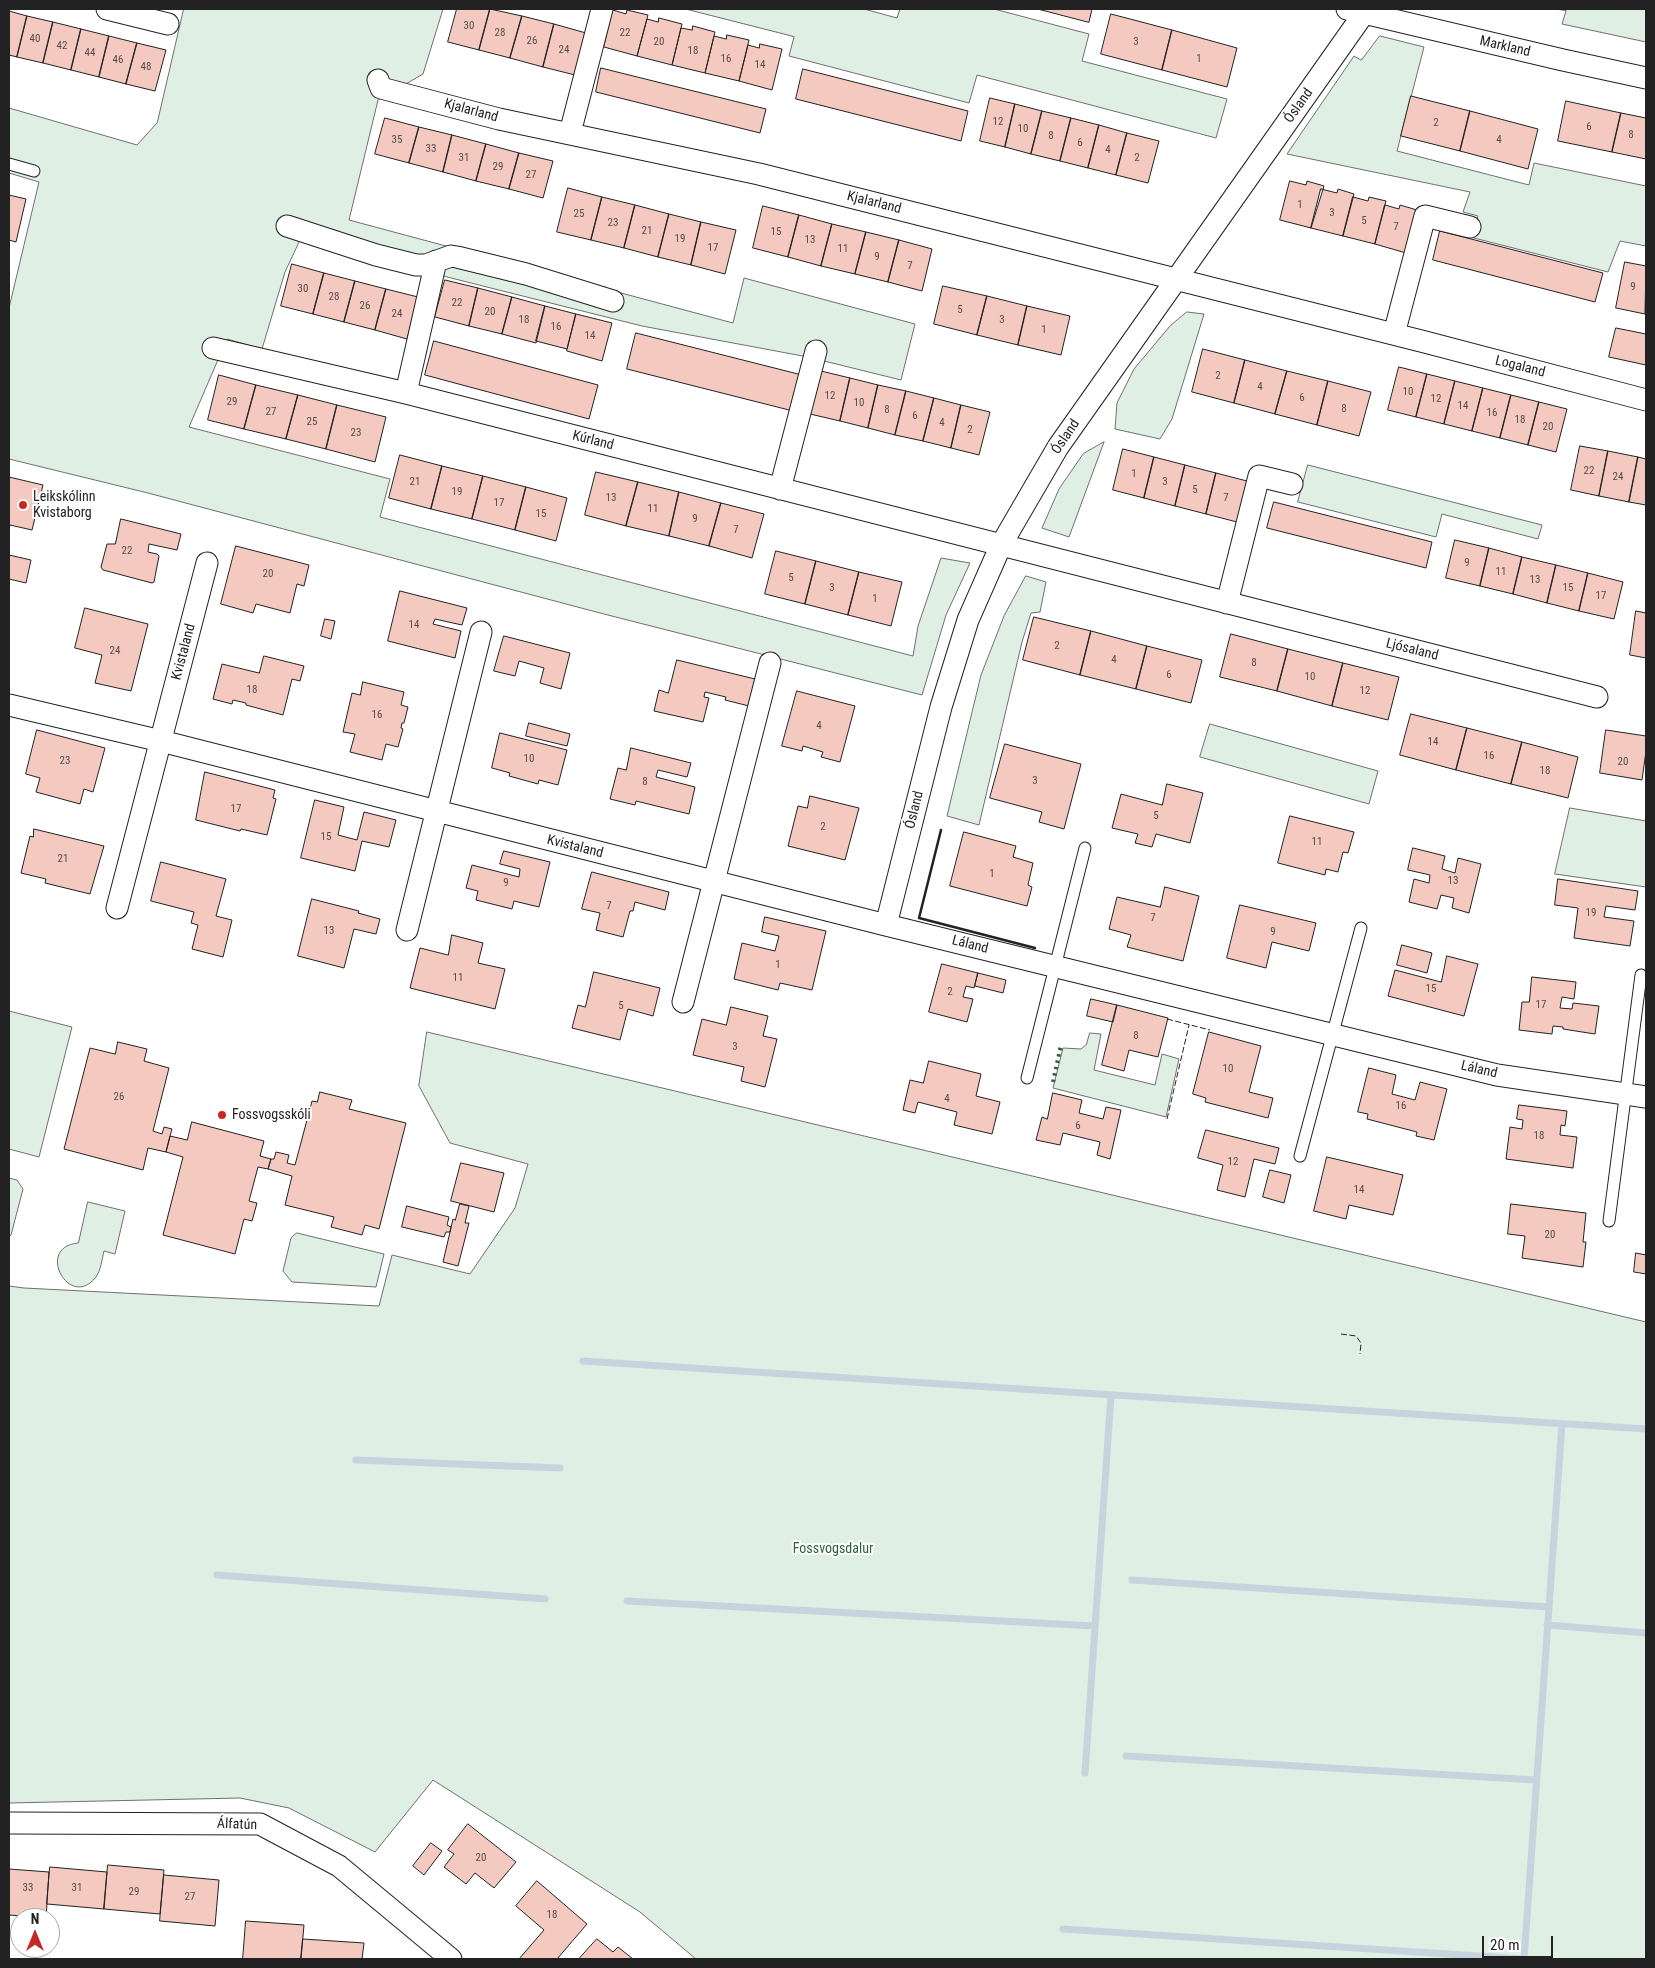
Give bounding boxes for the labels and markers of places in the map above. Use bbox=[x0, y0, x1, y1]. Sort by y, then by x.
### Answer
place label: Leikskólinn Kvistaborg bbox=[33, 489, 95, 522]
marker: Leikskólinn Kvistaborg bbox=[17, 499, 29, 511]
place label: Fossvogsskóli bbox=[232, 1107, 311, 1123]
marker: Fossvogsskóli bbox=[216, 1109, 228, 1121]

